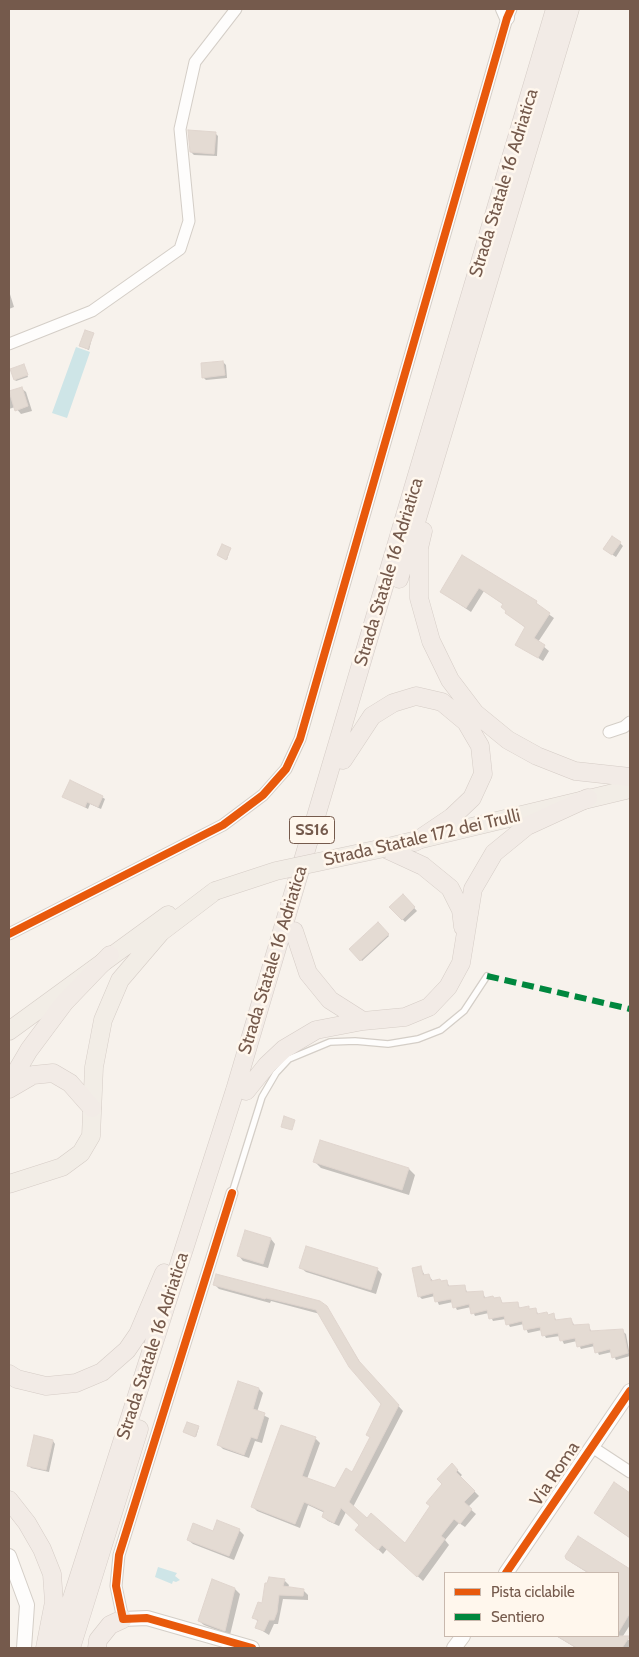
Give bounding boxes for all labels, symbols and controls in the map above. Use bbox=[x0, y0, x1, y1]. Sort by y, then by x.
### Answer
street label: Strada Statale 16 Adriatica bbox=[465, 86, 543, 280]
street label: Strada Statale 16 Adriatica bbox=[350, 475, 428, 669]
street label: Strada Statale 172 dei Trulli bbox=[322, 805, 522, 871]
road number: SS16 bbox=[290, 816, 334, 844]
street label: Strada Statale 16 Adriatica bbox=[234, 863, 312, 1057]
street label: Strada Statale 16 Adriatica bbox=[112, 1250, 194, 1442]
street label: Via Roma bbox=[526, 1438, 584, 1510]
legend bbox=[444, 1572, 619, 1637]
text: Pista ciclabile bbox=[491, 1583, 575, 1601]
text: Sentiero bbox=[491, 1608, 544, 1626]

